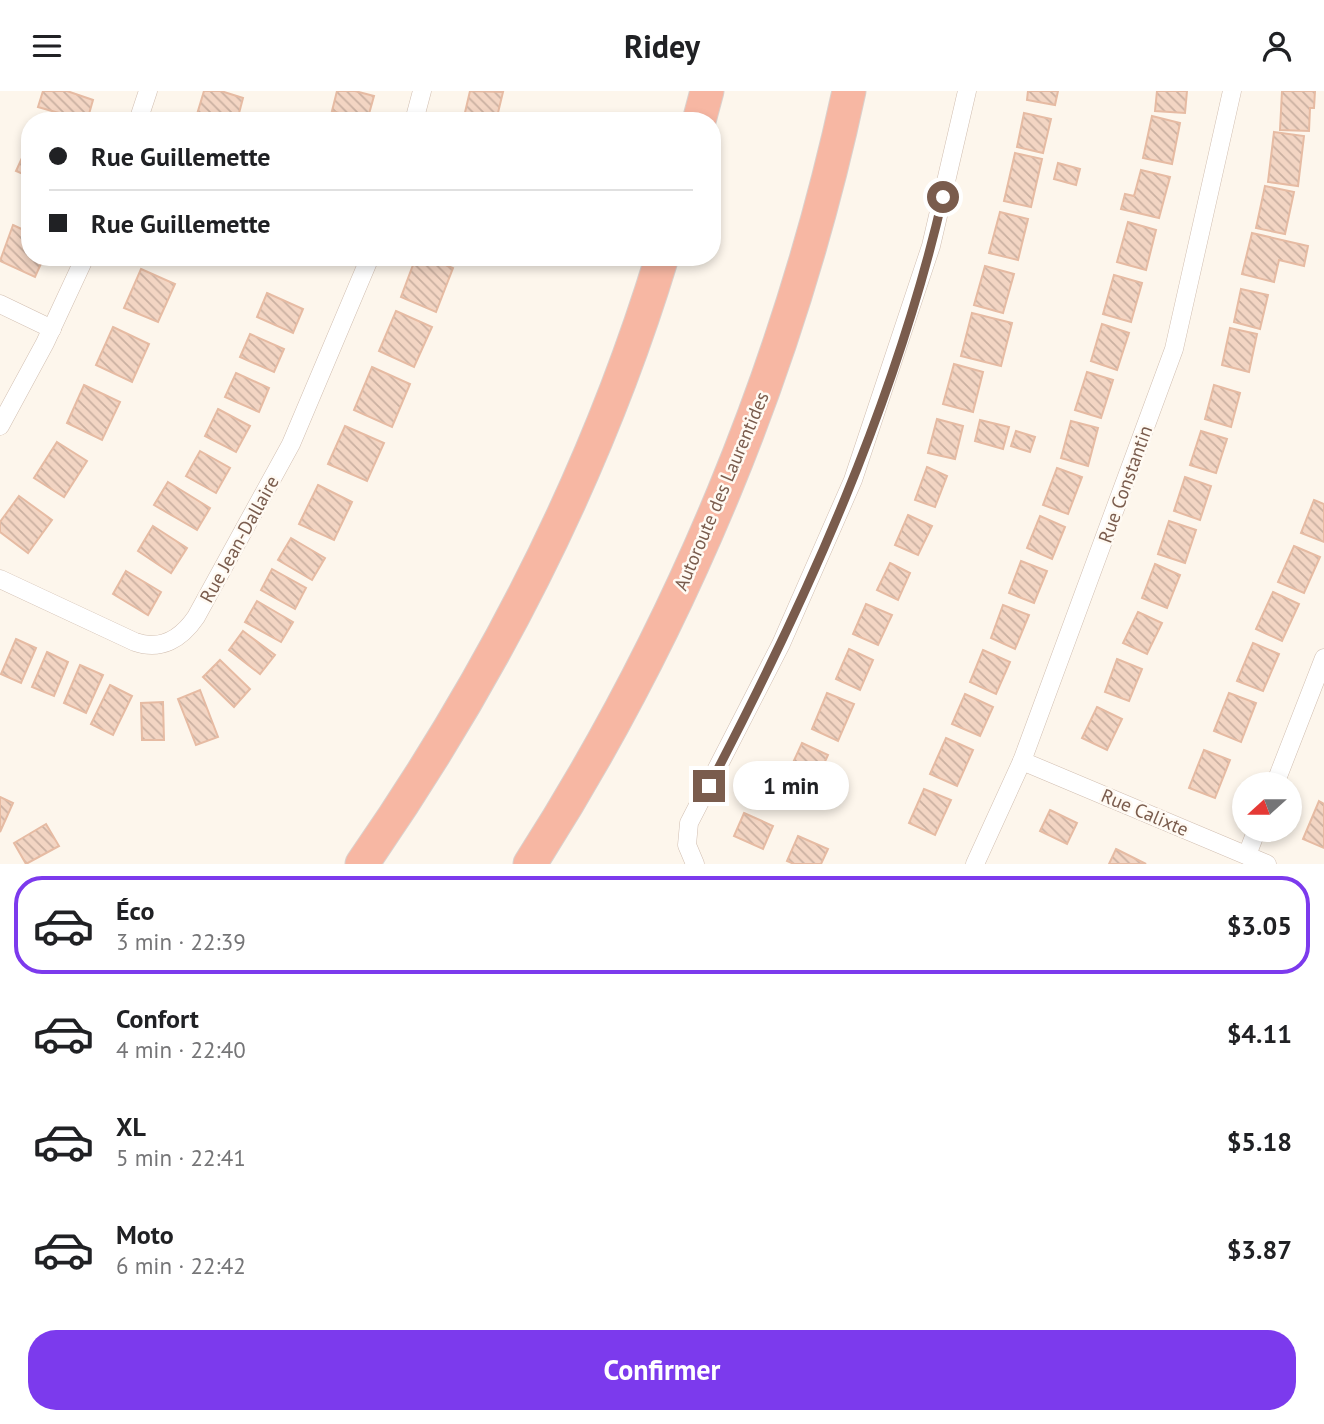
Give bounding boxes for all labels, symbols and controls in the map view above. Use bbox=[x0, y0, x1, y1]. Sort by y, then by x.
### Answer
text: Ridey bbox=[624, 25, 700, 67]
icon: menu bbox=[28, 27, 66, 65]
icon: person bbox=[1258, 27, 1296, 65]
text: Rue Guillemette bbox=[91, 140, 271, 173]
route start bbox=[927, 181, 959, 213]
text: Rue Guillemette bbox=[91, 207, 271, 240]
street label: Autoroute des Laurentides bbox=[668, 388, 774, 594]
street label: Rue Constantin bbox=[1093, 422, 1157, 546]
street label: Rue Jean-Dallaire bbox=[194, 471, 284, 607]
callout: 1 min bbox=[734, 761, 849, 811]
route end bbox=[693, 770, 725, 802]
text: 1 min bbox=[763, 771, 819, 800]
north arrow bbox=[1232, 772, 1302, 842]
map controls bbox=[1232, 772, 1302, 842]
street label: Rue Calixte bbox=[1098, 783, 1192, 841]
icon: car bbox=[32, 894, 95, 957]
text: Éco bbox=[116, 894, 154, 927]
text: $3.05 bbox=[1227, 909, 1292, 942]
text: 3 min · 22:39 bbox=[116, 927, 246, 956]
icon: car bbox=[32, 1002, 95, 1065]
text: Confort bbox=[116, 1002, 199, 1035]
text: $4.11 bbox=[1227, 1017, 1292, 1050]
text: 4 min · 22:40 bbox=[116, 1035, 246, 1064]
icon: car bbox=[32, 1110, 95, 1173]
text: XL bbox=[116, 1110, 146, 1143]
text: $5.18 bbox=[1227, 1125, 1292, 1158]
text: 5 min · 22:41 bbox=[116, 1143, 246, 1172]
icon: car bbox=[32, 1218, 95, 1281]
text: Moto bbox=[116, 1218, 174, 1251]
text: $3.87 bbox=[1227, 1233, 1292, 1266]
text: 6 min · 22:42 bbox=[116, 1251, 246, 1280]
button: Confirmer bbox=[28, 1330, 1296, 1410]

